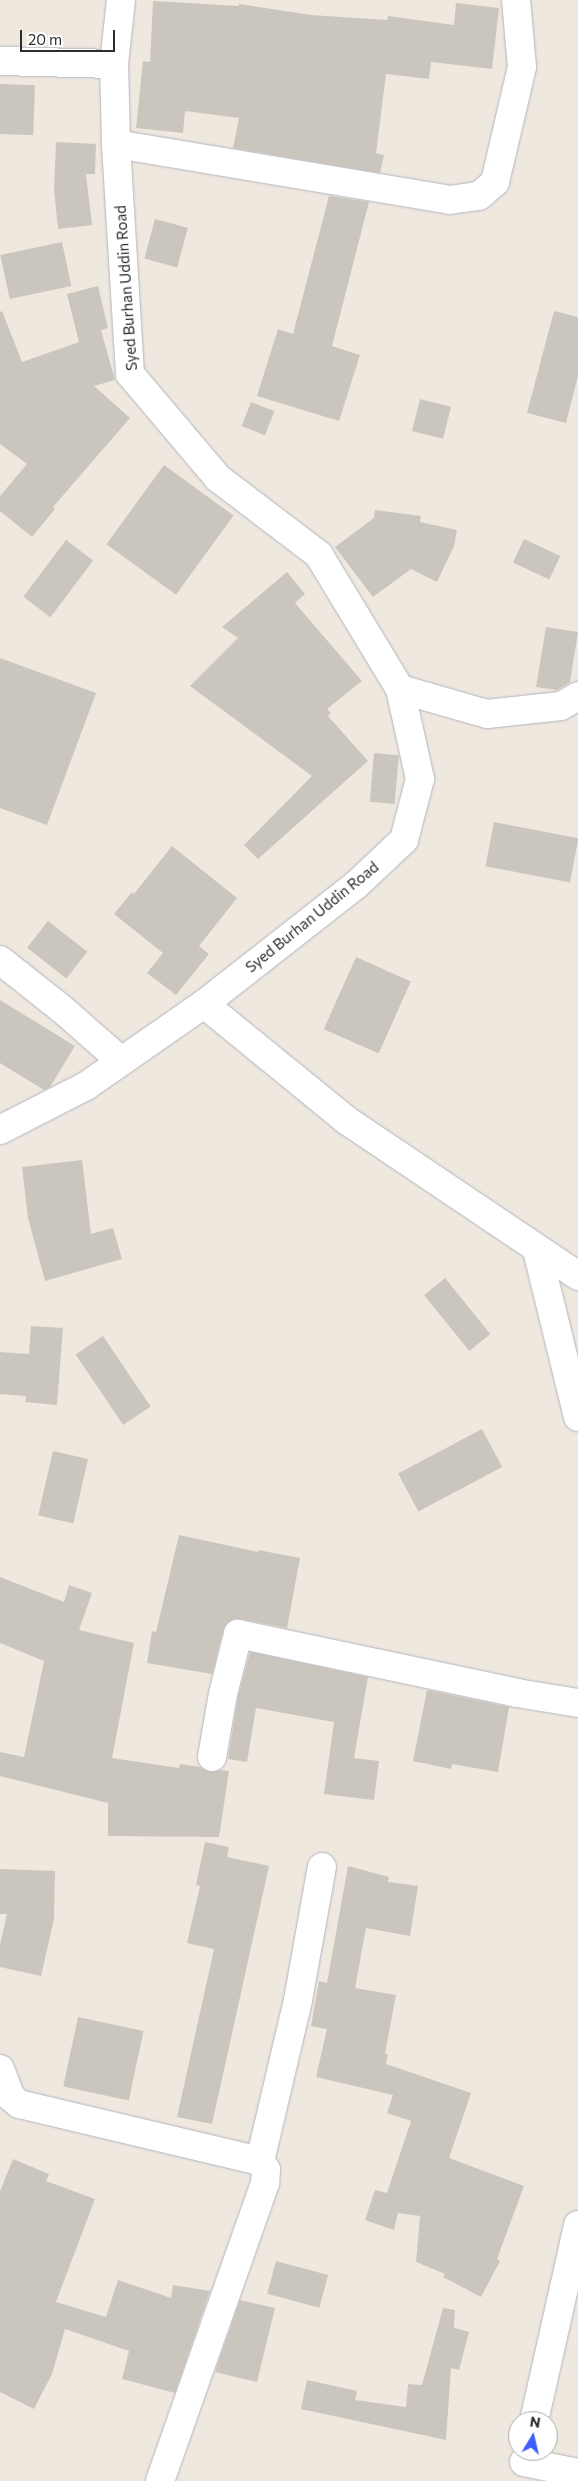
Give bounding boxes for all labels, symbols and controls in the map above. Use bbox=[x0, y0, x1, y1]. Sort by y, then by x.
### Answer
scale bar bbox=[22, 20, 118, 52]
text: 20 m bbox=[28, 30, 62, 48]
street label: Syed Burhan Uddin Road bbox=[111, 205, 141, 371]
street label: Syed Burhan Uddin Road bbox=[242, 858, 382, 976]
north arrow bbox=[508, 2411, 558, 2461]
text: N bbox=[529, 2412, 542, 2431]

